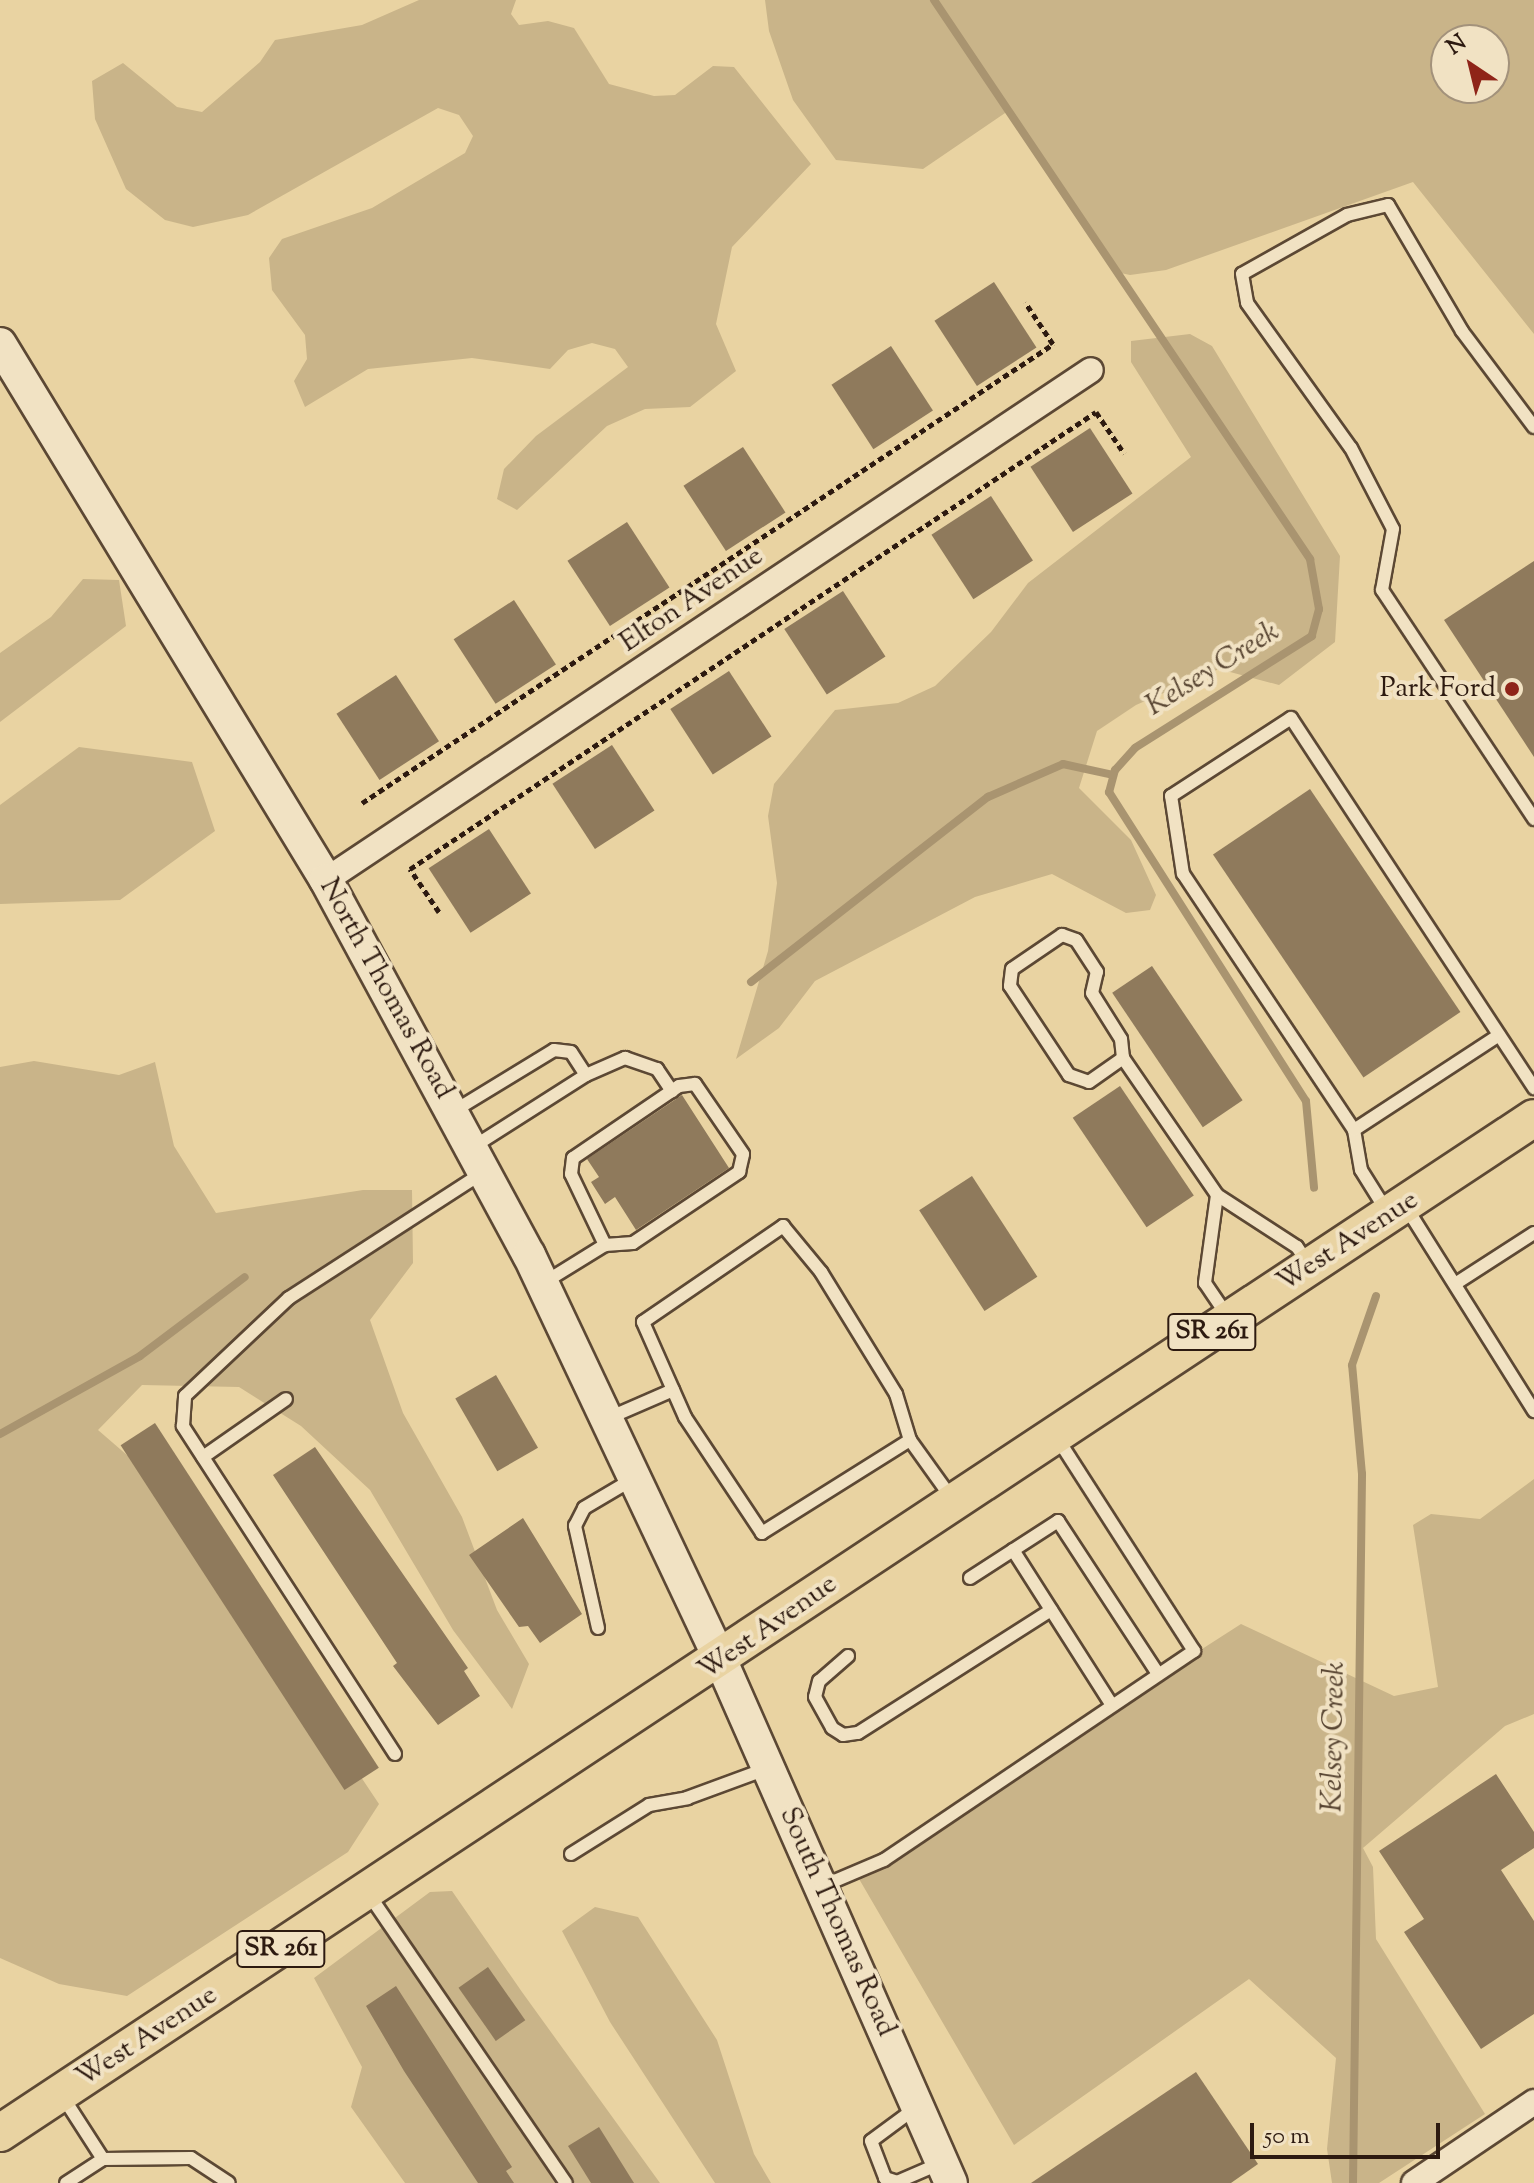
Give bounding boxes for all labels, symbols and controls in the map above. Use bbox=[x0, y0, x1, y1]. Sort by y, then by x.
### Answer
north arrow bbox=[1430, 24, 1510, 104]
text: N bbox=[1441, 28, 1474, 64]
street label: Elton Avenue bbox=[614, 540, 770, 660]
water label: Kelsey Creek bbox=[1140, 615, 1286, 725]
place label: Park Ford bbox=[1380, 672, 1496, 706]
marker: Park Ford bbox=[1503, 680, 1521, 698]
street label: North Thomas Road bbox=[311, 873, 461, 1105]
street label: West Avenue bbox=[1271, 1184, 1425, 1300]
road number: SR 261 bbox=[1166, 1310, 1258, 1354]
street label: West Avenue bbox=[692, 1568, 844, 1688]
water label: Kelsey Creek bbox=[1316, 1661, 1354, 1813]
street label: South Thomas Road bbox=[771, 1802, 903, 2042]
road number: SR 261 bbox=[235, 1927, 327, 1971]
street label: West Avenue bbox=[70, 1979, 224, 2095]
scale bar bbox=[1254, 2107, 1444, 2157]
text: 50 m bbox=[1264, 2120, 1310, 2154]

